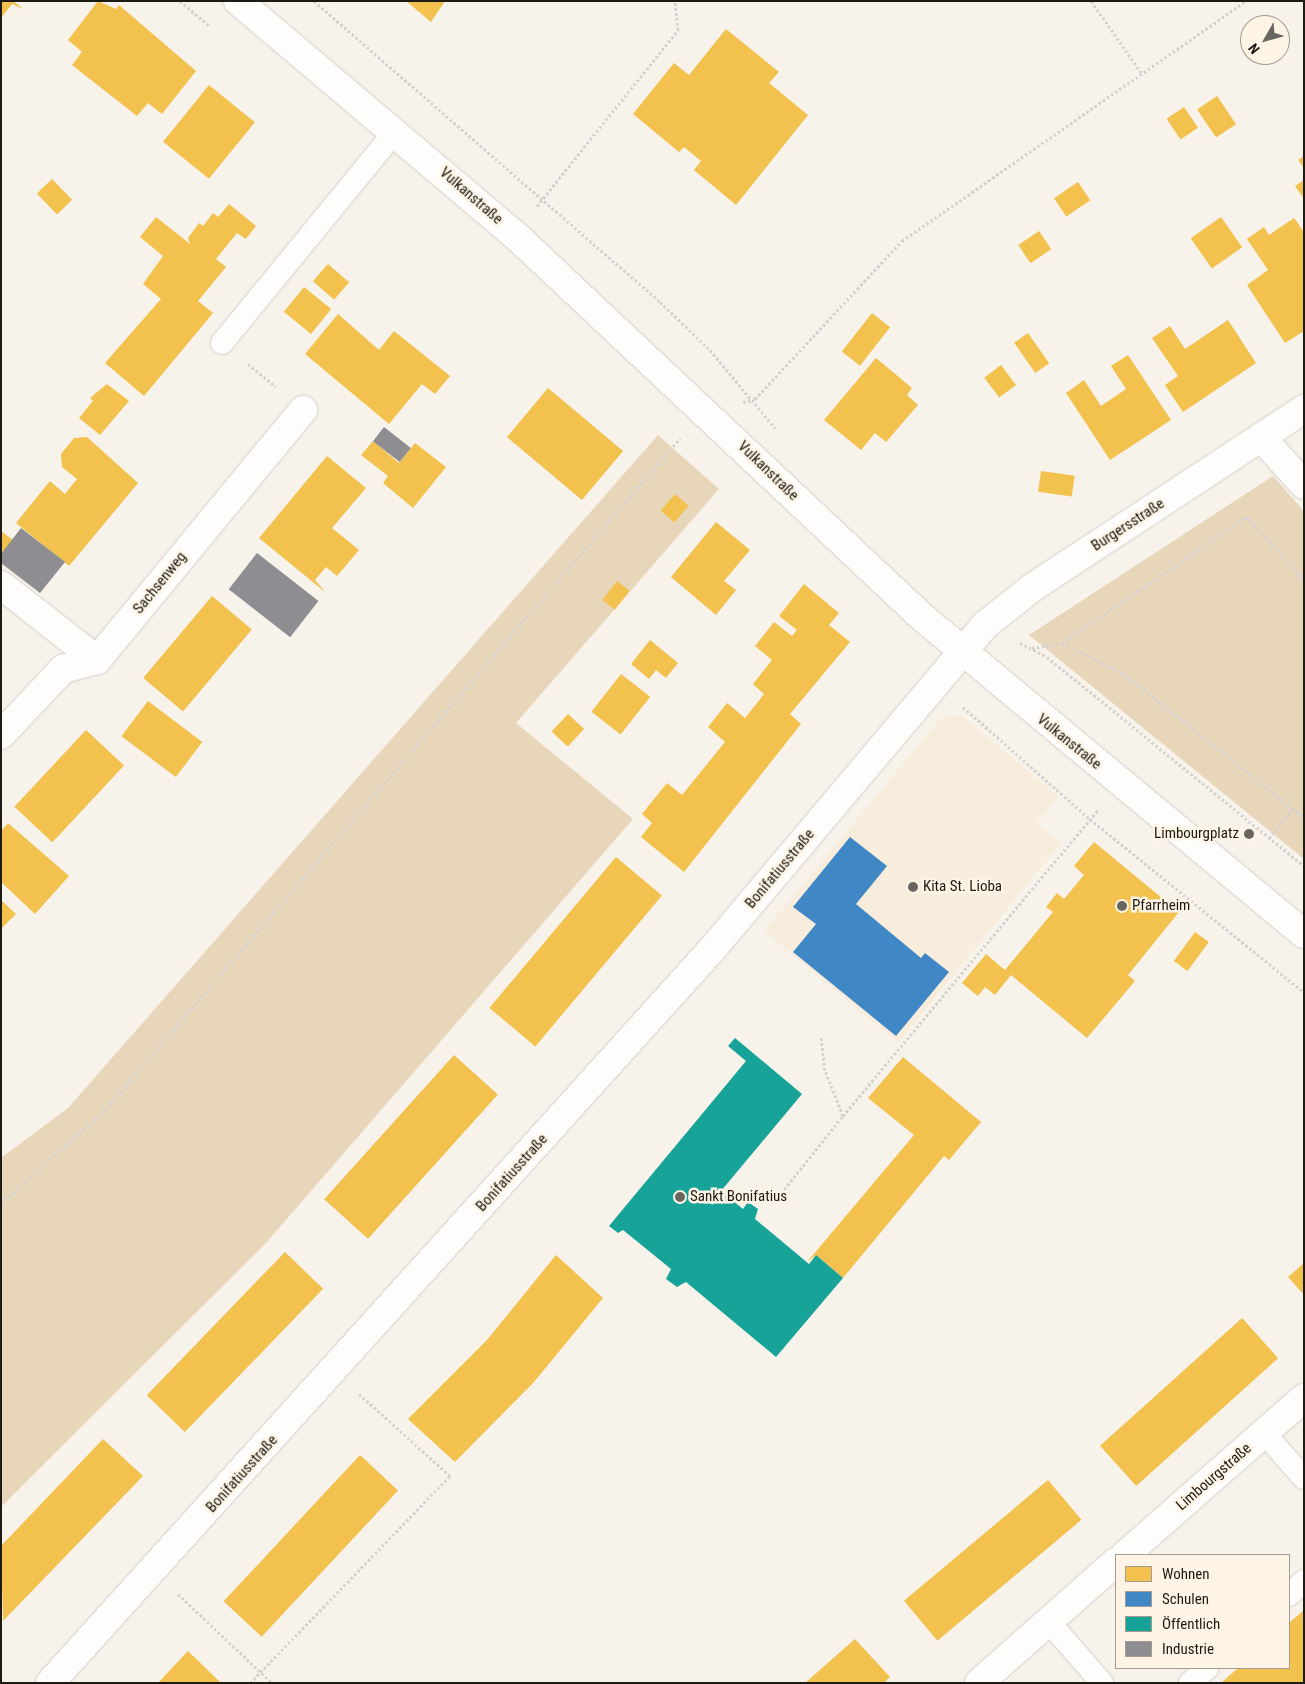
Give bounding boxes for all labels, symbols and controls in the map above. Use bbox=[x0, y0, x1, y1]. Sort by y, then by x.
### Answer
north arrow bbox=[1240, 15, 1290, 65]
text: N bbox=[1245, 40, 1263, 57]
street label: Vulkanstraße bbox=[436, 164, 506, 228]
street label: Vulkanstraße bbox=[734, 438, 802, 504]
street label: Burgersstraße bbox=[1088, 495, 1168, 555]
street label: Sachsenweg bbox=[130, 548, 190, 618]
street label: Vulkanstraße bbox=[1033, 711, 1105, 773]
place label: Limbourgplatz bbox=[1154, 825, 1239, 843]
street label: Bonifatiusstraße bbox=[742, 826, 818, 912]
marker: Limbourgplatz bbox=[1243, 828, 1255, 840]
place label: Kita St. Lioba bbox=[923, 878, 1002, 896]
marker: Kita St. Lioba bbox=[907, 881, 919, 893]
place label: Pfarrheim bbox=[1132, 897, 1190, 915]
marker: Pfarrheim bbox=[1116, 900, 1128, 912]
street label: Bonifatiusstraße bbox=[473, 1131, 551, 1215]
place label: Sankt Bonifatius bbox=[690, 1188, 787, 1206]
marker: Sankt Bonifatius bbox=[674, 1191, 686, 1203]
street label: Bonifatiusstraße bbox=[203, 1432, 281, 1516]
street label: Limbourgstraße bbox=[1173, 1440, 1255, 1514]
legend bbox=[1115, 1554, 1290, 1669]
text: Wohnen bbox=[1162, 1565, 1210, 1583]
text: Schulen bbox=[1162, 1590, 1209, 1608]
text: Öffentlich bbox=[1162, 1615, 1220, 1633]
text: Industrie bbox=[1162, 1640, 1214, 1658]

